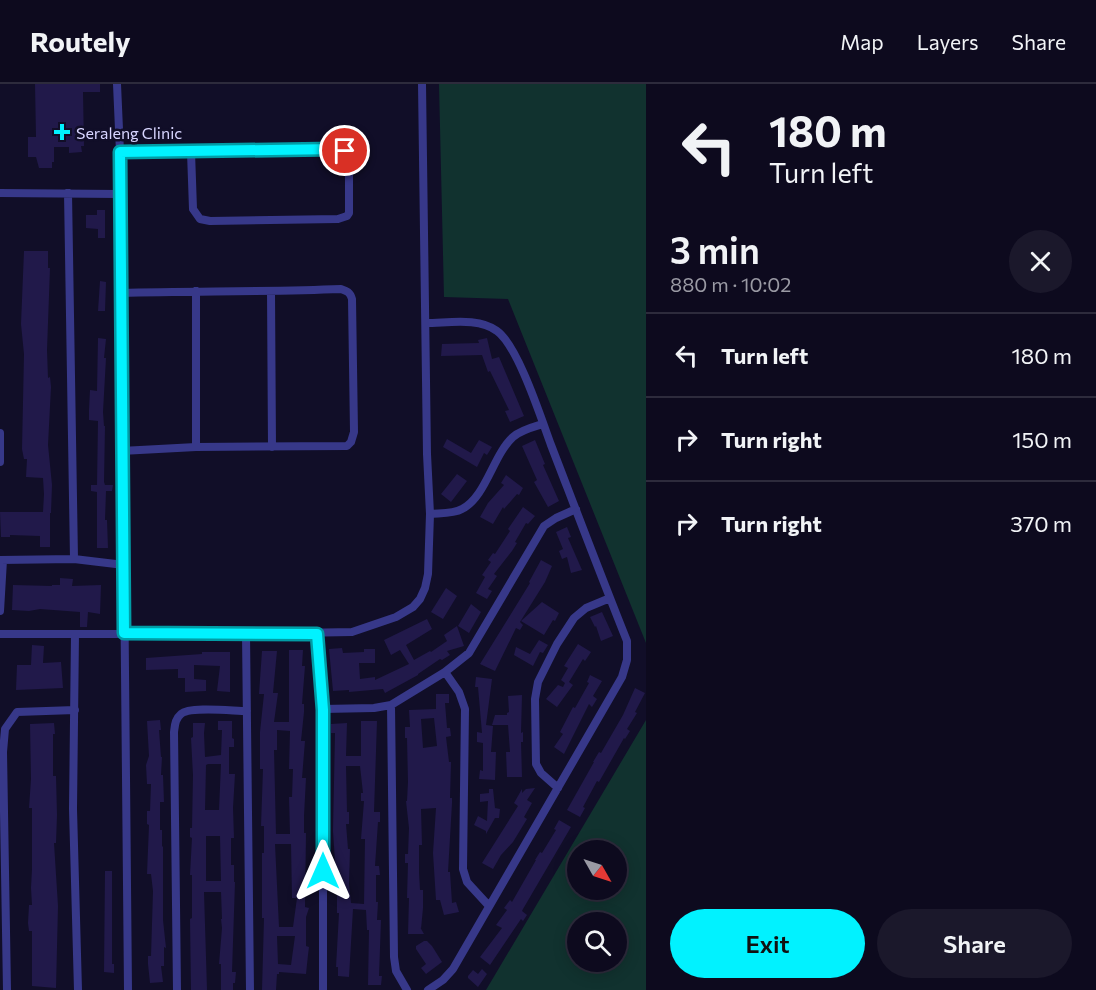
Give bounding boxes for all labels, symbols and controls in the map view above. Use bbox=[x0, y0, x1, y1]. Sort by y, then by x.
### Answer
text: Routely bbox=[30, 24, 131, 58]
text: Map bbox=[840, 29, 884, 54]
text: Layers bbox=[917, 29, 979, 54]
text: Share bbox=[1012, 29, 1066, 54]
text: 180 m bbox=[769, 104, 887, 156]
icon: left bbox=[670, 108, 748, 186]
marker: Seraleng Clinic bbox=[53, 123, 71, 141]
place label: Seraleng Clinic bbox=[76, 123, 182, 142]
pin bbox=[319, 125, 370, 176]
icon: arrive bbox=[328, 134, 361, 167]
text: Turn left bbox=[769, 156, 873, 189]
text: 3 min bbox=[670, 227, 760, 271]
button: close bbox=[1009, 230, 1072, 293]
text: 880 m · 10:02 bbox=[670, 272, 791, 296]
icon: left bbox=[670, 339, 703, 372]
text: Turn left bbox=[721, 342, 808, 369]
text: 180 m bbox=[1011, 342, 1072, 369]
icon: right bbox=[670, 423, 703, 456]
text: Turn right bbox=[721, 426, 822, 453]
text: 150 m bbox=[1012, 426, 1072, 453]
icon: right bbox=[670, 507, 703, 540]
text: Turn right bbox=[721, 510, 822, 537]
text: 370 m bbox=[1010, 510, 1072, 537]
position arrow bbox=[291, 839, 355, 903]
north arrow bbox=[567, 840, 627, 900]
map controls bbox=[567, 840, 627, 972]
button: Exit bbox=[670, 909, 865, 978]
button: Share bbox=[877, 909, 1072, 978]
button: search bbox=[567, 912, 627, 972]

